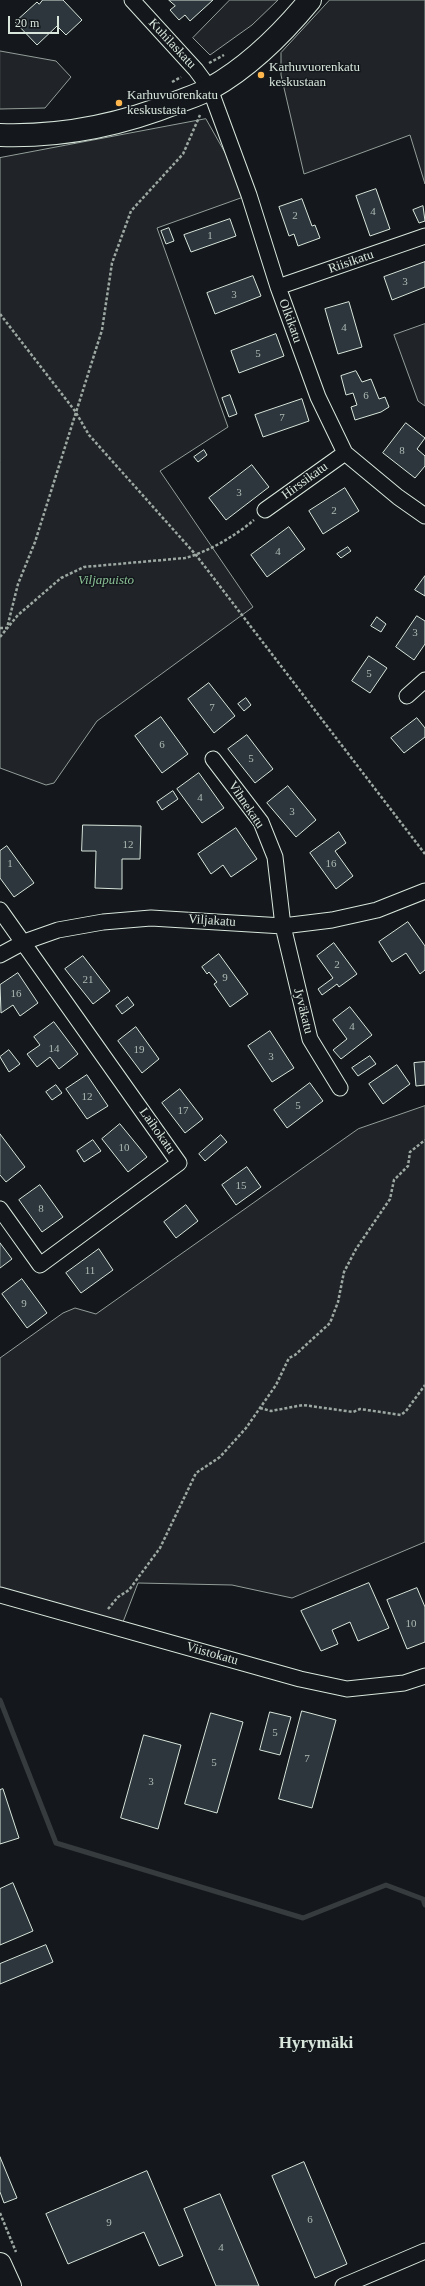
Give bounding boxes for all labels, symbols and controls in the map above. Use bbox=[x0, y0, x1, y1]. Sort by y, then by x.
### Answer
scale bar bbox=[10, 8, 61, 34]
text: 20 m bbox=[15, 16, 39, 30]
street label: Kuhilaskatu bbox=[145, 16, 199, 72]
place label: Karhuvuorenkatu keskustaan bbox=[269, 60, 360, 91]
marker: Karhuvuorenkatu keskustaan bbox=[256, 70, 266, 80]
place label: Karhuvuorenkatu keskustasta bbox=[127, 88, 218, 119]
marker: Karhuvuorenkatu keskustasta bbox=[114, 98, 124, 108]
house number: 4 bbox=[370, 205, 376, 219]
house number: 2 bbox=[292, 209, 298, 223]
house number: 1 bbox=[207, 229, 213, 243]
street label: Riisikatu bbox=[326, 247, 376, 277]
house number: 3 bbox=[402, 275, 408, 289]
house number: 3 bbox=[231, 288, 237, 302]
street label: Olkikatu bbox=[275, 297, 305, 345]
house number: 4 bbox=[341, 321, 347, 335]
house number: 5 bbox=[255, 347, 261, 361]
house number: 6 bbox=[363, 389, 369, 403]
house number: 7 bbox=[279, 411, 285, 425]
house number: 8 bbox=[399, 444, 405, 458]
street label: Hirssikatu bbox=[279, 459, 331, 503]
house number: 3 bbox=[236, 486, 242, 500]
house number: 2 bbox=[331, 504, 337, 518]
house number: 4 bbox=[275, 545, 281, 559]
park label: Viljapuisto bbox=[78, 573, 134, 589]
house number: 3 bbox=[412, 626, 418, 640]
house number: 5 bbox=[366, 667, 372, 681]
house number: 7 bbox=[209, 701, 215, 715]
house number: 6 bbox=[159, 738, 165, 752]
house number: 5 bbox=[248, 752, 254, 766]
street label: Vihnekatu bbox=[225, 779, 267, 831]
house number: 4 bbox=[197, 791, 203, 805]
house number: 3 bbox=[289, 805, 295, 819]
house number: 12 bbox=[122, 838, 134, 852]
house number: 1 bbox=[7, 857, 13, 871]
house number: 16 bbox=[326, 857, 336, 871]
street label: Viljakatu bbox=[188, 912, 236, 930]
house number: 2 bbox=[334, 958, 340, 972]
house number: 9 bbox=[222, 971, 228, 985]
house number: 21 bbox=[82, 973, 94, 987]
house number: 16 bbox=[10, 987, 22, 1001]
street label: Jyväkatu bbox=[290, 987, 316, 1035]
house number: 4 bbox=[349, 1020, 355, 1034]
house number: 14 bbox=[48, 1042, 60, 1056]
house number: 19 bbox=[134, 1043, 144, 1057]
house number: 3 bbox=[268, 1050, 274, 1064]
house number: 12 bbox=[82, 1090, 92, 1104]
house number: 5 bbox=[295, 1099, 301, 1113]
house number: 17 bbox=[178, 1104, 188, 1118]
street label: Laihokatu bbox=[135, 1105, 179, 1157]
house number: 10 bbox=[118, 1141, 130, 1155]
house number: 15 bbox=[236, 1179, 246, 1193]
house number: 8 bbox=[38, 1202, 44, 1216]
house number: 11 bbox=[85, 1264, 95, 1278]
house number: 9 bbox=[21, 1297, 27, 1311]
house number: 10 bbox=[406, 1617, 416, 1631]
street label: Viistokatu bbox=[184, 1639, 240, 1669]
house number: 5 bbox=[272, 1726, 278, 1740]
house number: 7 bbox=[304, 1752, 310, 1766]
house number: 5 bbox=[211, 1756, 217, 1770]
house number: 3 bbox=[148, 1775, 154, 1789]
district label: Hyrymäki bbox=[279, 2034, 353, 2054]
house number: 6 bbox=[307, 2213, 313, 2227]
house number: 9 bbox=[106, 2216, 112, 2230]
house number: 4 bbox=[218, 2241, 224, 2255]

